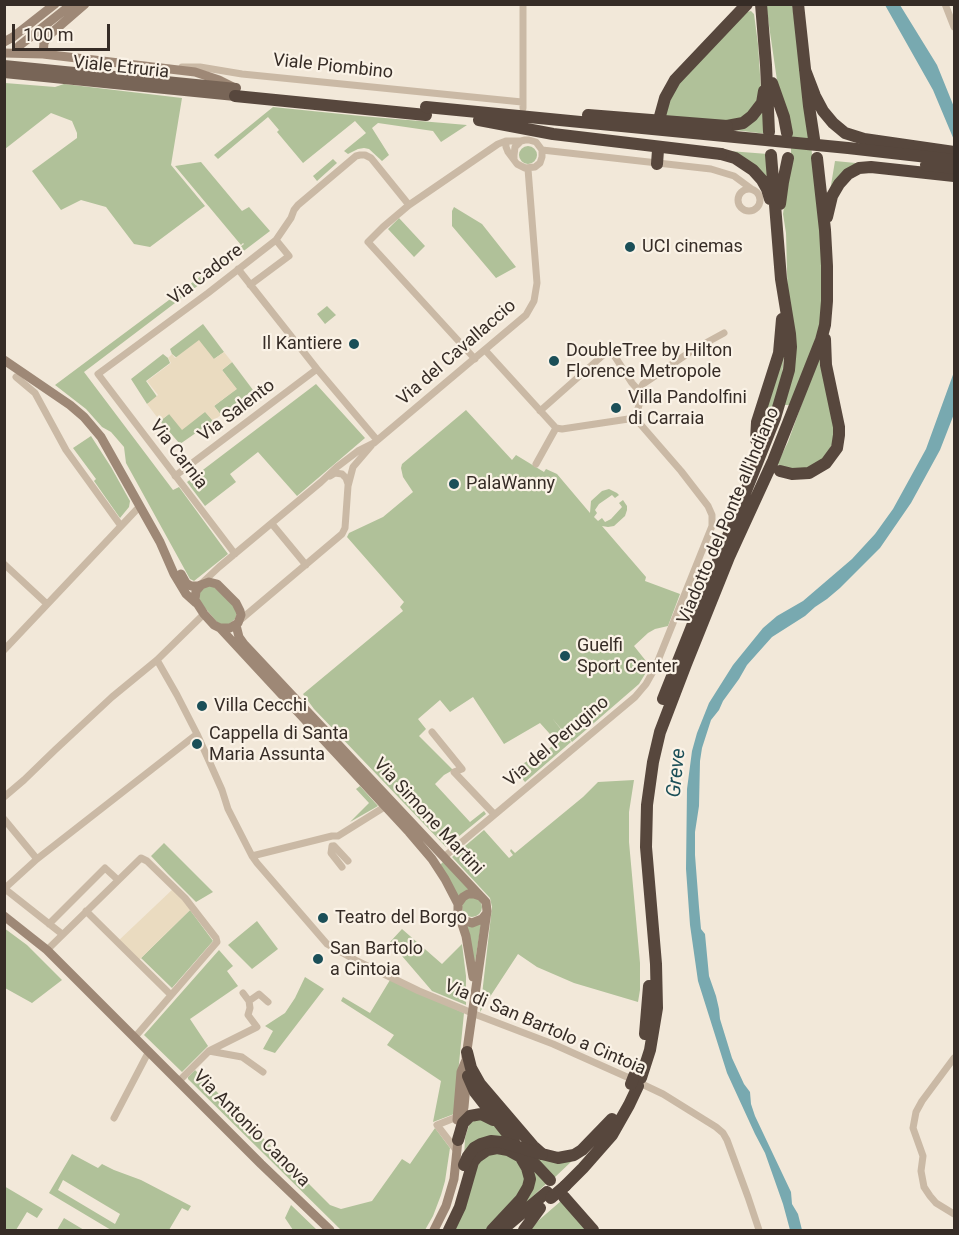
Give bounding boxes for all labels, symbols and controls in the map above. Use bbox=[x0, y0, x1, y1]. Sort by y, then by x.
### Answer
scale bar bbox=[15, 12, 112, 50]
text: 100 m bbox=[23, 24, 74, 45]
street label: Viale Piombino bbox=[272, 50, 394, 84]
street label: Viale Etruria bbox=[72, 52, 170, 84]
place label: UCI cinemas bbox=[642, 236, 743, 258]
street label: Via Cadore bbox=[165, 240, 247, 310]
marker: UCI cinemas bbox=[623, 240, 637, 254]
street label: Via del Cavallaccio bbox=[393, 296, 521, 410]
place label: Il Kantiere bbox=[262, 333, 342, 355]
marker: Il Kantiere bbox=[347, 337, 361, 351]
place label: DoubleTree by Hilton Florence Metropole bbox=[566, 340, 732, 382]
marker: DoubleTree by Hilton Florence Metropole bbox=[547, 354, 561, 368]
street label: Via Salento bbox=[194, 375, 280, 447]
place label: Villa Pandolfini di Carraia bbox=[628, 387, 747, 430]
marker: Villa Pandolfini di Carraia bbox=[609, 401, 623, 415]
street label: Viadotto del Ponte all'Indiano bbox=[673, 404, 785, 628]
street label: Via Carnia bbox=[144, 416, 212, 494]
place label: PalaWanny bbox=[466, 473, 555, 495]
marker: PalaWanny bbox=[447, 477, 461, 491]
place label: Guelfi Sport Center bbox=[577, 635, 678, 678]
marker: Guelfi Sport Center bbox=[558, 649, 572, 663]
street label: Via del Perugino bbox=[500, 692, 614, 792]
place label: Villa Cecchi bbox=[214, 695, 307, 717]
marker: Villa Cecchi bbox=[195, 699, 209, 713]
place label: Cappella di Santa Maria Assunta bbox=[209, 723, 348, 766]
marker: Cappella di Santa Maria Assunta bbox=[190, 737, 204, 751]
water label: Greve bbox=[662, 747, 692, 799]
street label: Via Simone Martini bbox=[368, 754, 488, 880]
place label: Teatro del Borgo bbox=[335, 907, 467, 929]
marker: Teatro del Borgo bbox=[316, 911, 330, 925]
place label: San Bartolo a Cintoia bbox=[330, 938, 423, 980]
marker: San Bartolo a Cintoia bbox=[311, 952, 325, 966]
street label: Via di San Bartolo a Cintoia bbox=[441, 976, 649, 1080]
street label: Via Antonio Canova bbox=[188, 1066, 314, 1192]

